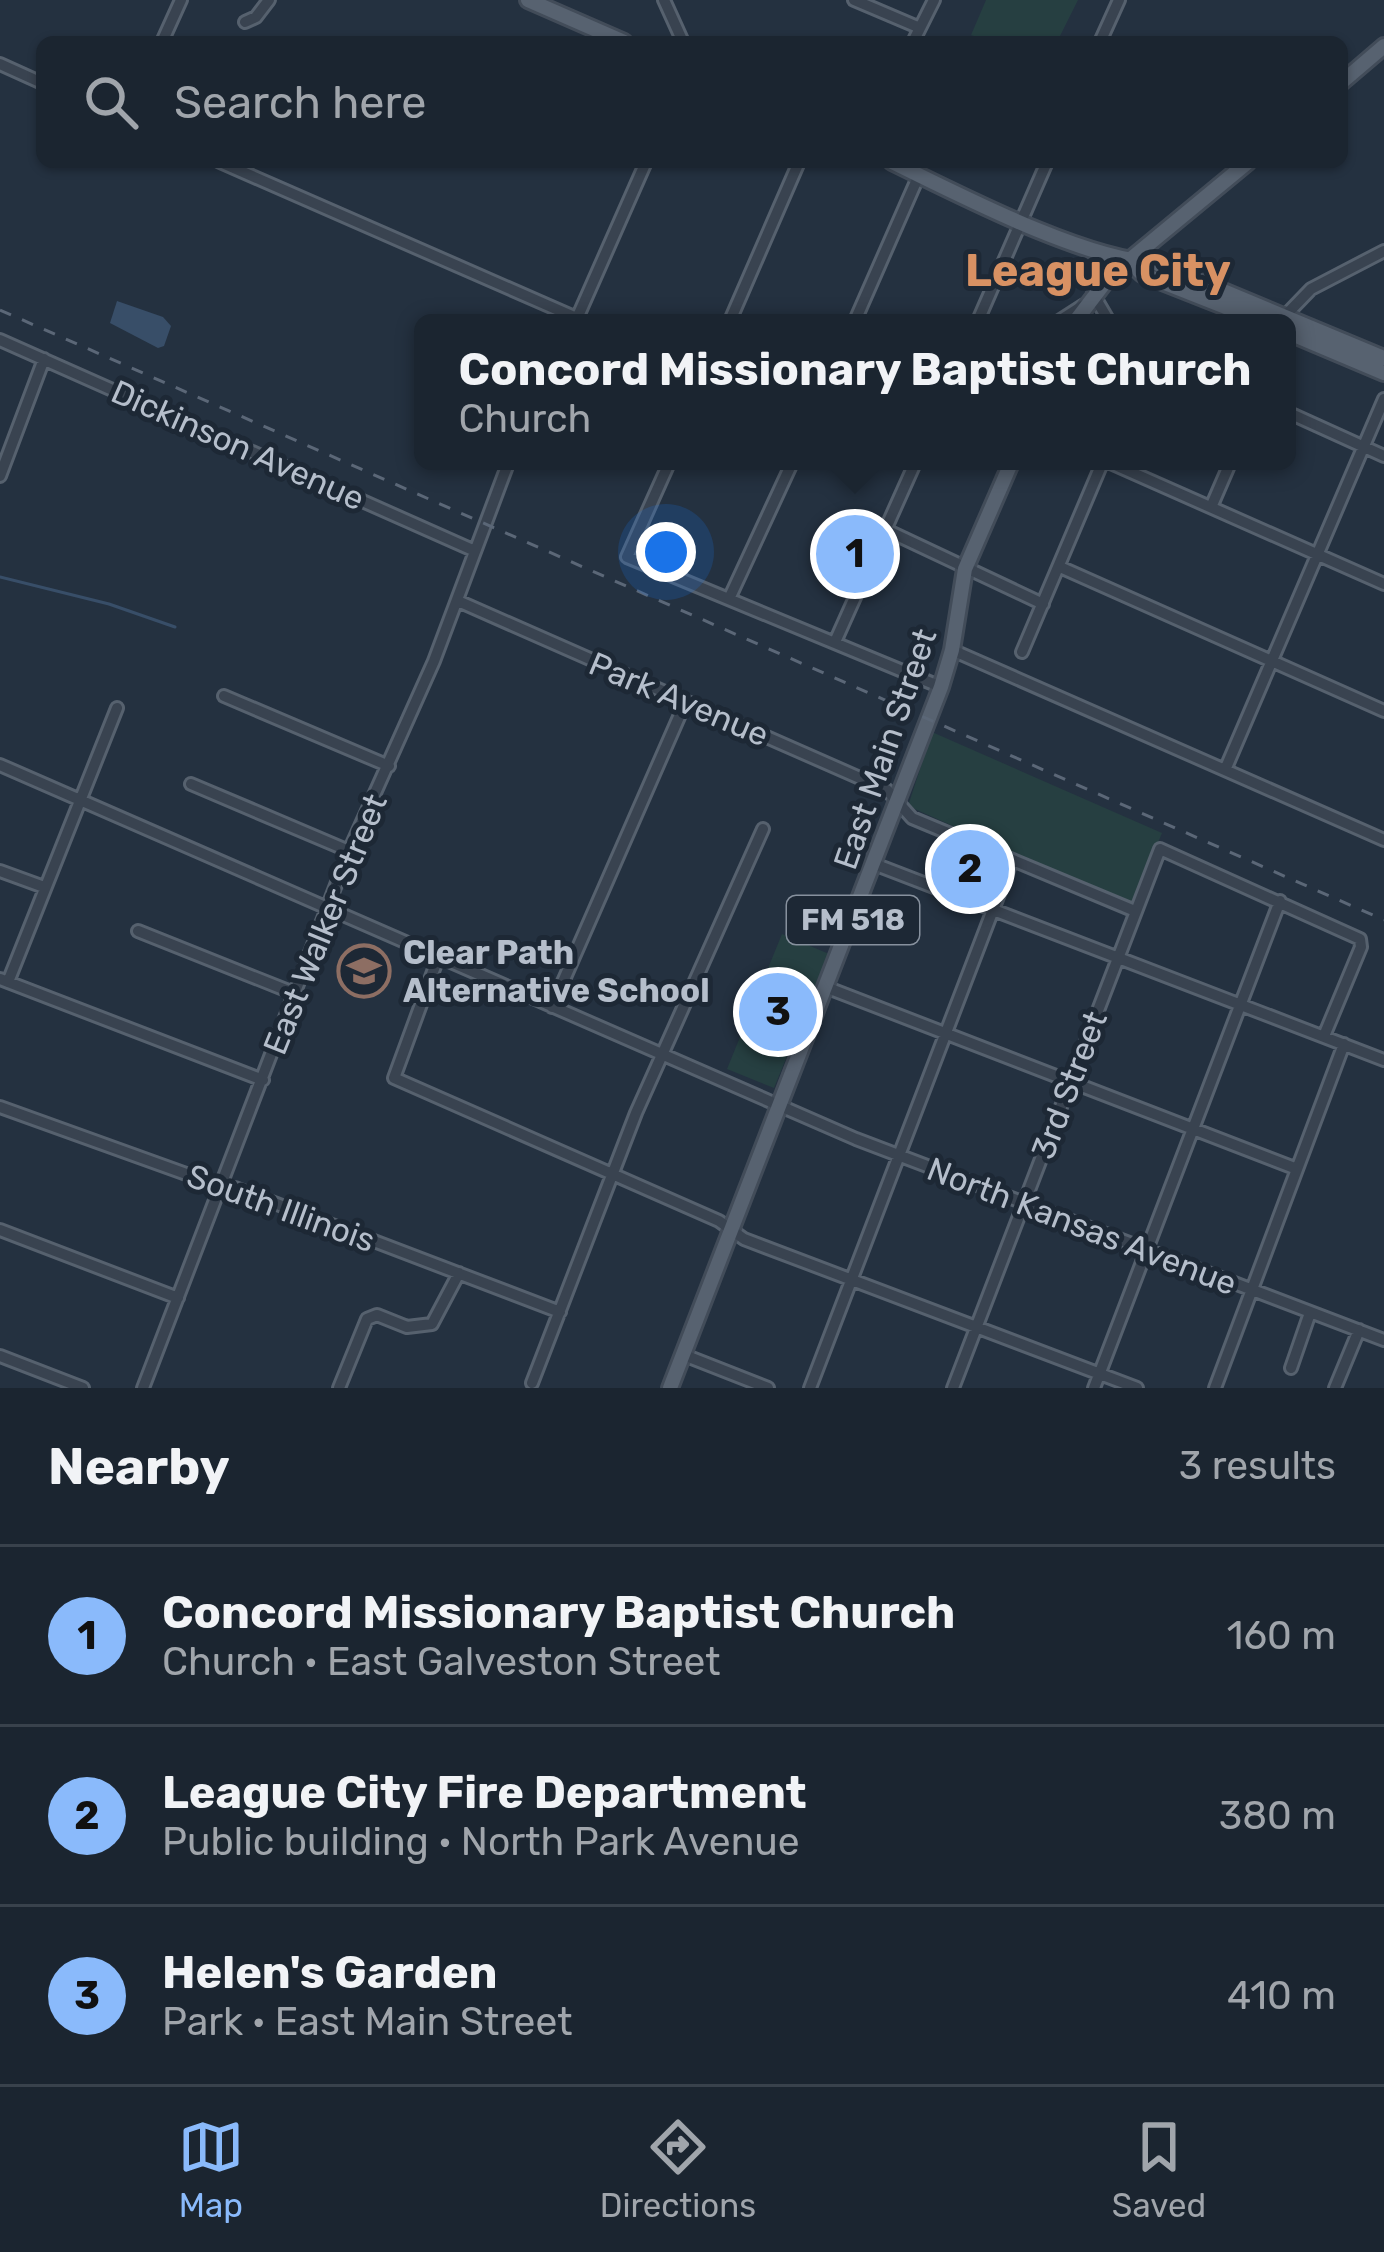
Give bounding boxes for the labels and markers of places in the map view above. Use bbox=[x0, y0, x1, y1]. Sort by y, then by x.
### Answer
pin: 1 bbox=[816, 509, 894, 599]
pin: 2 bbox=[931, 824, 1009, 914]
place label: Clear Path Alternative School bbox=[403, 933, 710, 1010]
school or university icon: Clear Path Alternative School bbox=[336, 943, 392, 999]
pin: 3 bbox=[739, 967, 817, 1057]

